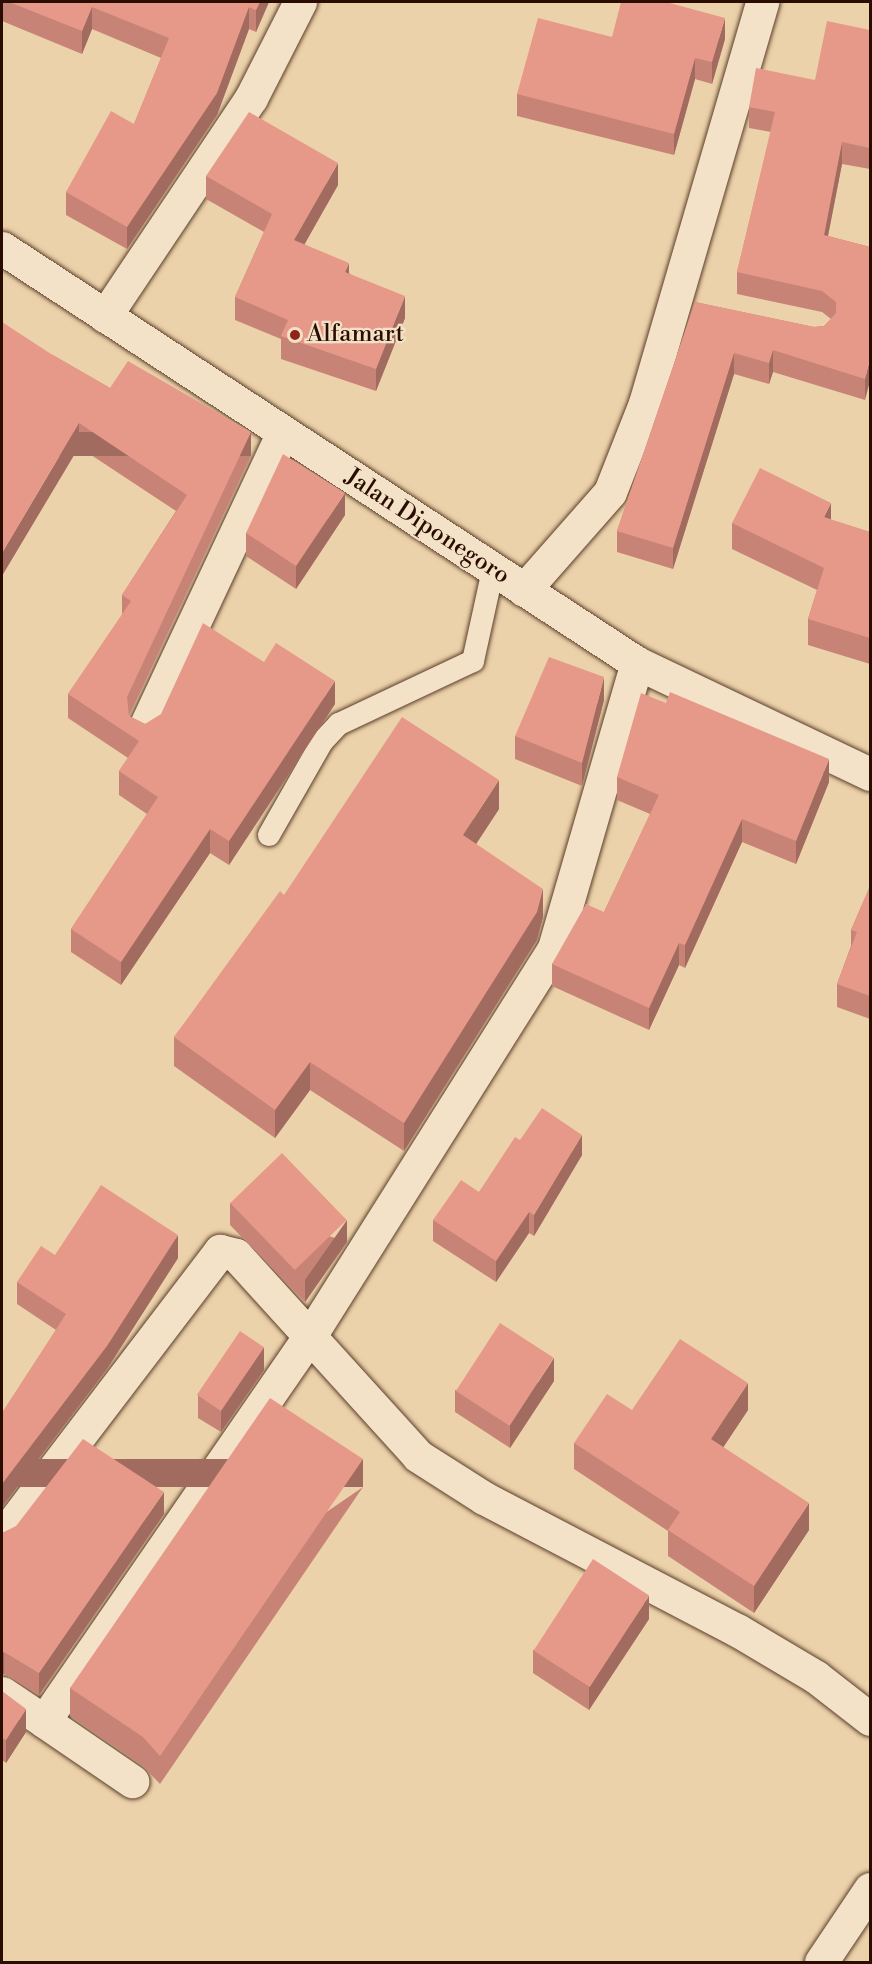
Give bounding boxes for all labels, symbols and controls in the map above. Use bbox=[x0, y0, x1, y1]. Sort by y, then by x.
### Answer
place label: Alfamart bbox=[307, 321, 404, 349]
marker: Alfamart bbox=[288, 328, 302, 342]
street label: Jalan Diponegoro bbox=[339, 463, 515, 591]

